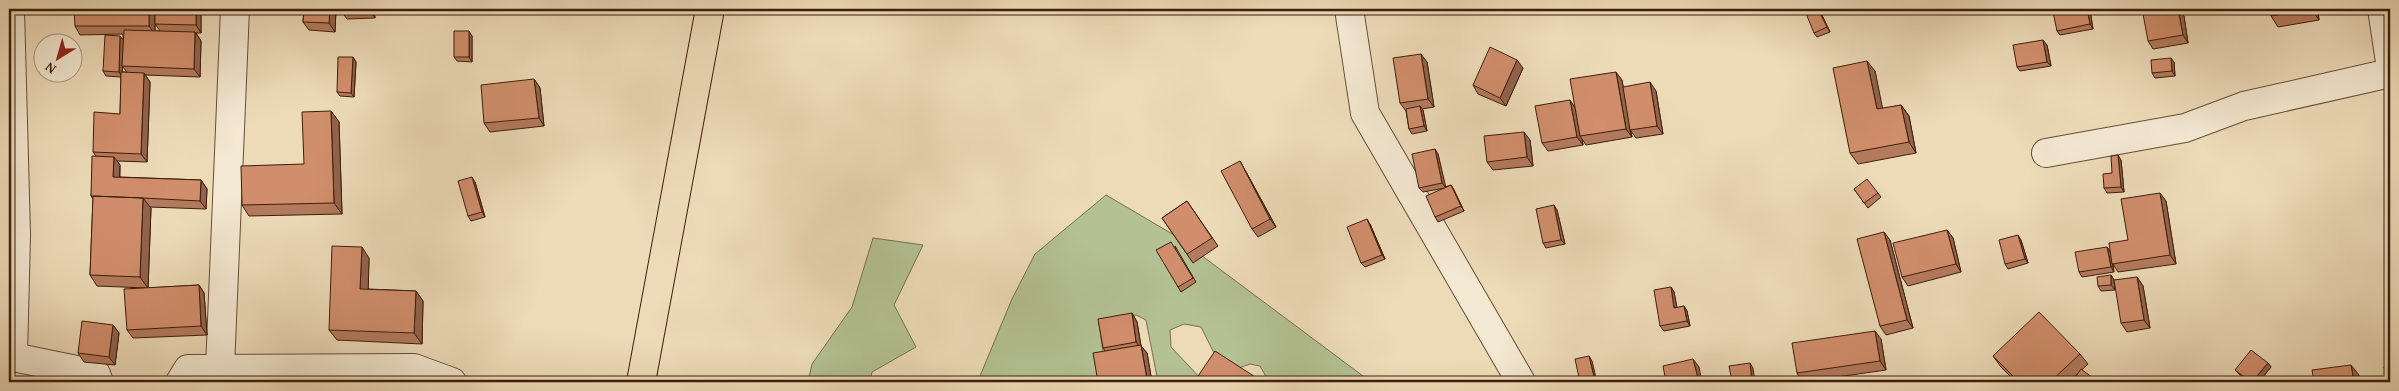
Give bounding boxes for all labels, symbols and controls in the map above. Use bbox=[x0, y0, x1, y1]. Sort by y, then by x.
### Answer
north arrow bbox=[32, 32, 82, 82]
text: N bbox=[40, 57, 60, 79]

